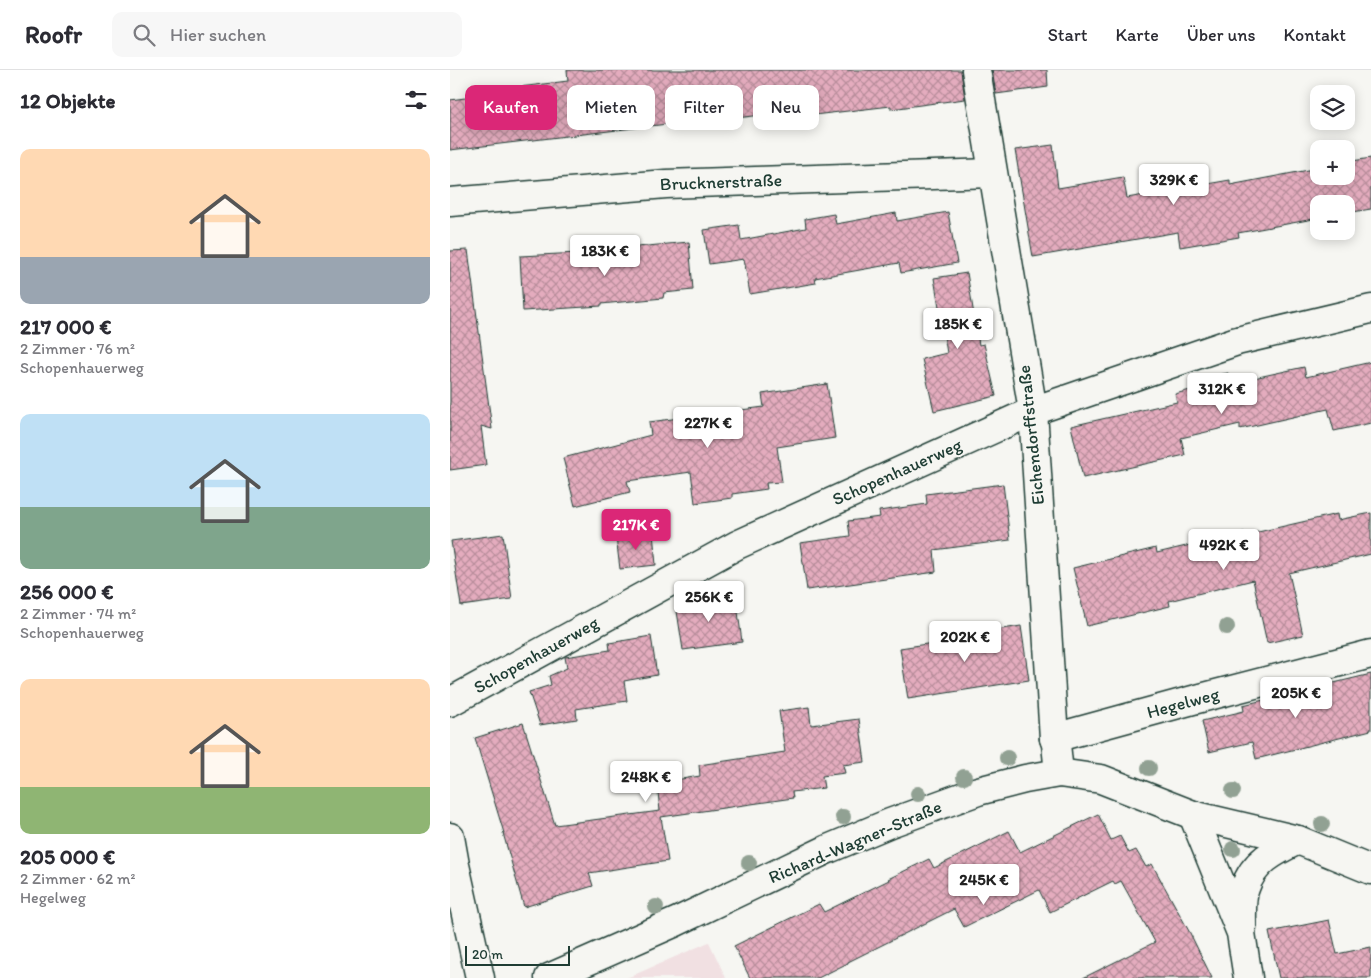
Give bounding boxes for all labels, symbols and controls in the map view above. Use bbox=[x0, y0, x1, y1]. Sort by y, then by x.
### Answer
search box bbox=[112, 12, 462, 57]
text: Roofr bbox=[25, 20, 82, 49]
icon: search bbox=[130, 21, 158, 49]
text: Hier suchen bbox=[170, 23, 266, 46]
text: Start bbox=[1048, 24, 1087, 46]
text: Karte bbox=[1115, 24, 1159, 46]
text: Über uns bbox=[1187, 24, 1256, 46]
text: Kontakt bbox=[1284, 24, 1346, 46]
chip: Kaufen bbox=[465, 85, 557, 130]
chip: Mieten bbox=[567, 85, 655, 130]
chip: Filter bbox=[665, 85, 743, 130]
chip: Neu bbox=[753, 85, 819, 130]
map controls bbox=[1310, 85, 1355, 240]
button: layers bbox=[1310, 85, 1355, 130]
icon: filters bbox=[402, 86, 430, 114]
text: 12 Objekte bbox=[20, 88, 116, 113]
button: + bbox=[1310, 140, 1355, 185]
pin: 329K € bbox=[1133, 164, 1215, 206]
street label: Brucknerstraße bbox=[659, 169, 783, 195]
text: 329K € bbox=[1150, 170, 1198, 189]
icon: home bbox=[180, 181, 270, 271]
button: − bbox=[1310, 195, 1355, 240]
pin: 183K € bbox=[564, 234, 646, 277]
text: 183K € bbox=[581, 241, 629, 260]
pin: 185K € bbox=[917, 308, 999, 350]
text: 217 000 € bbox=[20, 314, 111, 339]
text: 185K € bbox=[934, 314, 982, 333]
text: 2 Zimmer · 76 m² bbox=[20, 339, 135, 358]
text: Schopenhauerweg bbox=[20, 358, 144, 377]
street label: Eichendorffstraße bbox=[1013, 364, 1049, 506]
pin: 312K € bbox=[1181, 372, 1263, 415]
text: 312K € bbox=[1198, 379, 1246, 398]
pin: 227K € bbox=[667, 406, 749, 449]
text: 227K € bbox=[684, 413, 732, 432]
street label: Schopenhauerweg bbox=[829, 433, 966, 510]
icon: home bbox=[180, 446, 270, 536]
pin: 217K € bbox=[595, 508, 677, 551]
text: 217K € bbox=[613, 515, 659, 534]
pin: 492K € bbox=[1183, 528, 1265, 571]
text: 492K € bbox=[1199, 535, 1249, 554]
text: 256 000 € bbox=[20, 579, 113, 604]
pin: 256K € bbox=[668, 580, 750, 623]
text: 256K € bbox=[685, 587, 733, 606]
text: 2 Zimmer · 74 m² bbox=[20, 604, 136, 623]
street label: Schopenhauerweg bbox=[470, 611, 603, 698]
pin: 202K € bbox=[924, 620, 1006, 663]
text: Schopenhauerweg bbox=[20, 623, 144, 642]
text: 202K € bbox=[940, 627, 990, 646]
pin: 205K € bbox=[1255, 676, 1337, 719]
street label: Hegelweg bbox=[1144, 683, 1222, 723]
text: 205K € bbox=[1271, 683, 1321, 702]
icon: home bbox=[180, 711, 270, 801]
pin: 248K € bbox=[605, 760, 687, 803]
text: 248K € bbox=[621, 767, 671, 786]
street label: Richard-Wagner-Straße bbox=[765, 796, 945, 888]
text: 205 000 € bbox=[20, 844, 115, 869]
pin: 245K € bbox=[943, 864, 1025, 906]
text: 2 Zimmer · 62 m² bbox=[20, 869, 135, 888]
text: 245K € bbox=[959, 870, 1009, 889]
text: Hegelweg bbox=[20, 888, 86, 907]
scale bar bbox=[465, 943, 570, 966]
text: 20 m bbox=[472, 946, 503, 963]

